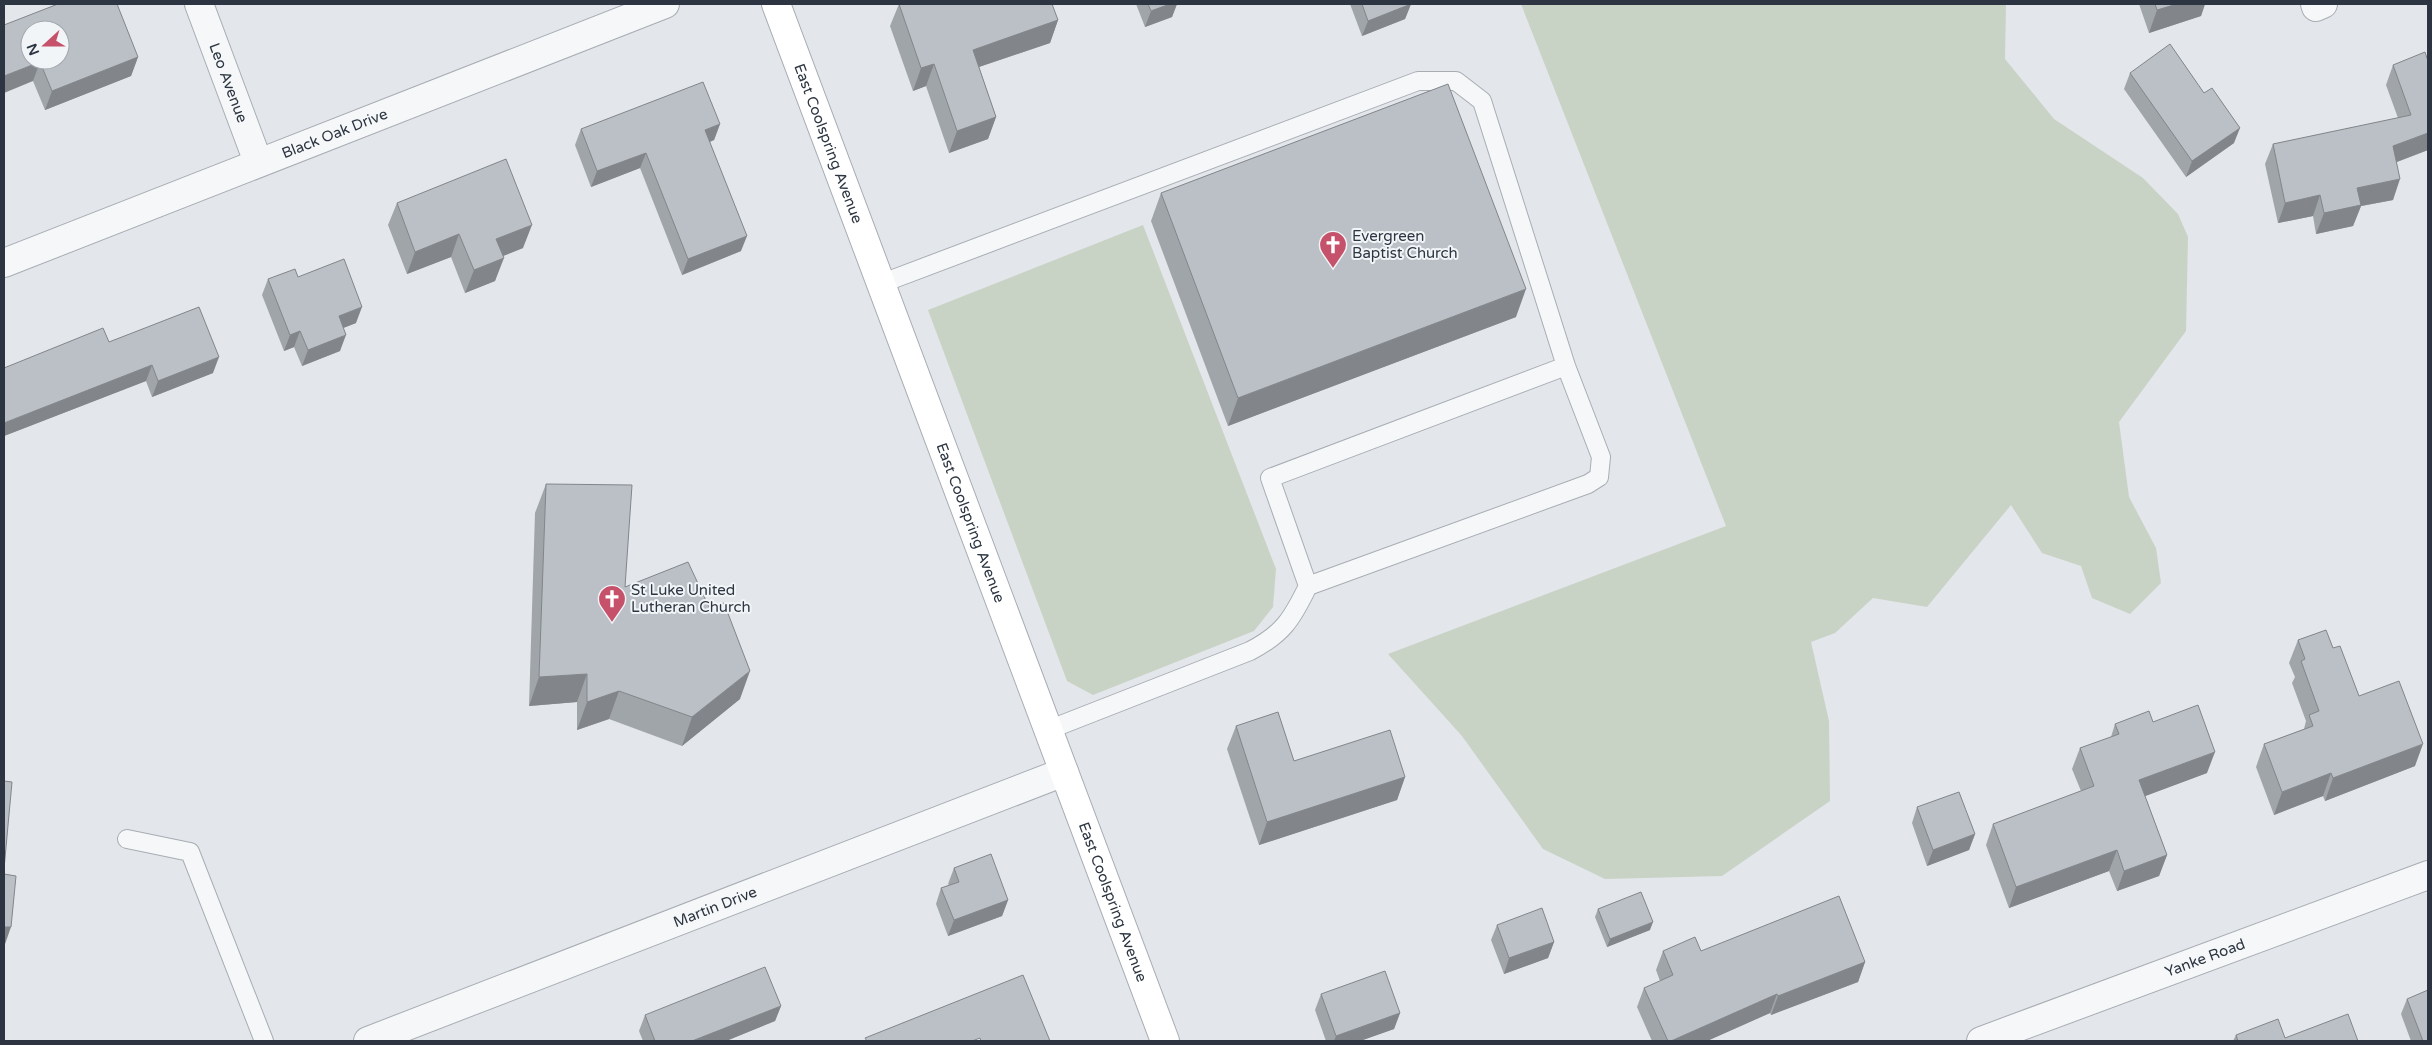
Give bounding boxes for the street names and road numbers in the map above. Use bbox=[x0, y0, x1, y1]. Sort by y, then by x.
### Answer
street label: Leo Avenue bbox=[205, 40, 251, 125]
street label: East Coolspring Avenue bbox=[790, 61, 866, 226]
street label: Black Oak Drive bbox=[279, 105, 390, 162]
street label: East Coolspring Avenue bbox=[932, 440, 1009, 605]
street label: East Coolspring Avenue bbox=[1075, 819, 1151, 984]
street label: Martin Drive bbox=[671, 883, 759, 931]
street label: Yanke Road bbox=[2162, 935, 2248, 981]

